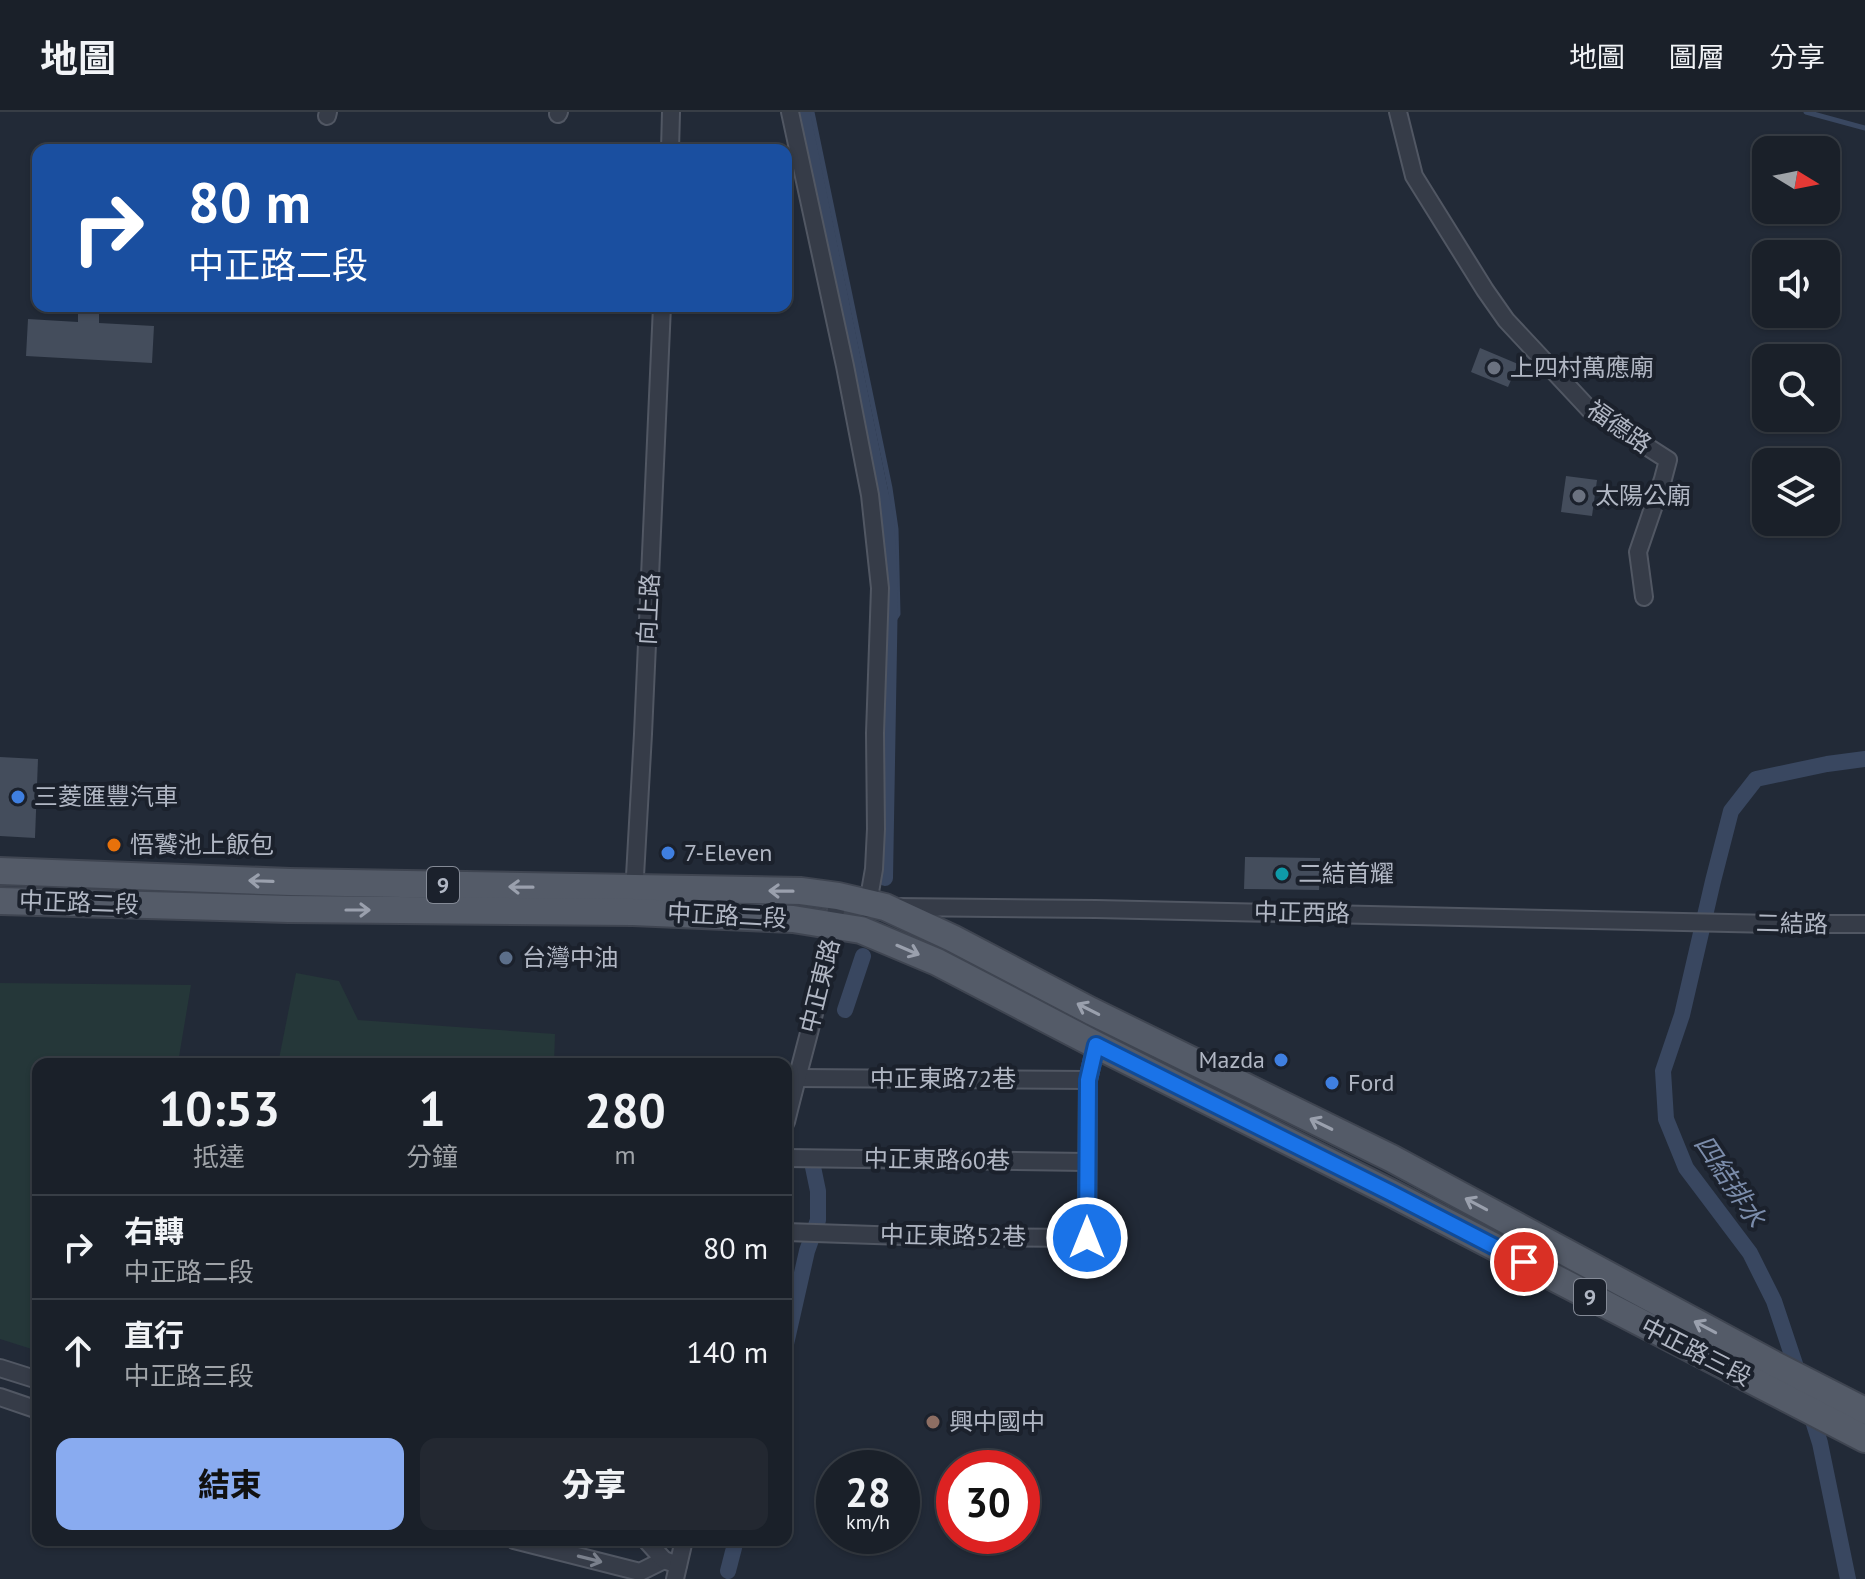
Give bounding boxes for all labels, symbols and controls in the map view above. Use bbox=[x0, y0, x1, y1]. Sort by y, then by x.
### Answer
text: 地圖 bbox=[40, 33, 116, 82]
text: 地圖 bbox=[1569, 38, 1625, 75]
text: 圖層 bbox=[1669, 38, 1725, 75]
text: 分享 bbox=[1769, 38, 1825, 75]
north arrow bbox=[1752, 136, 1840, 224]
map controls bbox=[1752, 136, 1840, 536]
text: 80 m bbox=[188, 166, 311, 238]
icon: right bbox=[56, 176, 160, 280]
button: sound bbox=[1752, 240, 1840, 328]
text: 中正路二段 bbox=[188, 241, 368, 288]
button: search bbox=[1752, 344, 1840, 432]
place label: 上四村萬應廟 bbox=[1510, 352, 1654, 383]
marker: 上四村萬應廟 bbox=[1485, 359, 1503, 377]
street label: 福德路 bbox=[1581, 393, 1658, 460]
button: layers bbox=[1752, 448, 1840, 536]
place label: 太陽公廟 bbox=[1595, 480, 1691, 511]
marker: 太陽公廟 bbox=[1570, 487, 1588, 505]
street label: 向上路 bbox=[631, 572, 666, 646]
place label: 三菱匯豐汽車 bbox=[34, 781, 178, 812]
marker: 三菱匯豐汽車 bbox=[9, 788, 27, 806]
place label: 悟饕池上飯包 bbox=[130, 829, 274, 860]
marker: 悟饕池上飯包 bbox=[105, 836, 123, 854]
place label: 7-Eleven bbox=[684, 837, 772, 868]
marker: 7-Eleven bbox=[659, 844, 677, 862]
place label: 二結首耀 bbox=[1298, 858, 1394, 889]
marker: 二結首耀 bbox=[1273, 865, 1291, 883]
road number: 9 bbox=[427, 867, 459, 903]
one-way arrow bbox=[248, 874, 275, 889]
one-way arrow bbox=[508, 879, 535, 895]
one-way arrow bbox=[768, 883, 795, 899]
street label: 中正路二段 bbox=[19, 885, 140, 920]
street label: 中正西路 bbox=[1254, 896, 1350, 929]
street label: 中正路二段 bbox=[666, 897, 788, 934]
one-way arrow bbox=[344, 902, 371, 918]
street label: 二結路 bbox=[1756, 907, 1828, 940]
street label: 中正東路 bbox=[793, 936, 846, 1036]
place label: 台灣中油 bbox=[522, 942, 618, 973]
one-way arrow bbox=[895, 943, 920, 958]
marker: 台灣中油 bbox=[497, 949, 515, 967]
one-way arrow bbox=[1077, 1001, 1101, 1016]
place label: Mazda bbox=[1199, 1044, 1265, 1075]
marker: Mazda bbox=[1272, 1051, 1290, 1069]
street label: 中正東路72巷 bbox=[870, 1063, 1016, 1094]
place label: Ford bbox=[1348, 1067, 1394, 1098]
marker: Ford bbox=[1323, 1074, 1341, 1092]
text: 10:53 bbox=[158, 1077, 280, 1139]
text: 1 bbox=[418, 1077, 446, 1139]
text: 280 bbox=[584, 1079, 666, 1141]
one-way arrow bbox=[1310, 1116, 1334, 1131]
water label: 四結排水 bbox=[1688, 1128, 1774, 1234]
text: m bbox=[614, 1138, 636, 1171]
text: 抵達 bbox=[193, 1140, 245, 1173]
text: 分鐘 bbox=[406, 1140, 458, 1173]
street label: 中正東路60巷 bbox=[864, 1143, 1010, 1176]
one-way arrow bbox=[1464, 1195, 1488, 1211]
position arrow bbox=[1045, 1196, 1129, 1280]
text: 右轉 bbox=[124, 1211, 184, 1250]
street label: 中正東路52巷 bbox=[880, 1219, 1026, 1252]
icon: right bbox=[56, 1225, 100, 1269]
text: 80 m bbox=[703, 1228, 768, 1267]
pin bbox=[1490, 1228, 1558, 1296]
icon: arrive bbox=[1502, 1240, 1546, 1284]
text: 中正路二段 bbox=[124, 1255, 254, 1288]
road number: 9 bbox=[1574, 1279, 1606, 1315]
street label: 中正路三段 bbox=[1636, 1311, 1757, 1393]
text: 直行 bbox=[124, 1315, 184, 1354]
one-way arrow bbox=[1693, 1318, 1717, 1334]
icon: ahead bbox=[56, 1329, 100, 1373]
text: 140 m bbox=[687, 1332, 768, 1371]
text: 中正路三段 bbox=[124, 1359, 254, 1392]
place label: 興中國中 bbox=[949, 1406, 1045, 1437]
marker: 興中國中 bbox=[924, 1413, 942, 1431]
button: 結束 bbox=[56, 1438, 404, 1530]
button: 分享 bbox=[420, 1438, 768, 1530]
speed limit sign: 30 bbox=[936, 1450, 1040, 1554]
text: 28 bbox=[845, 1466, 891, 1518]
text: km/h bbox=[846, 1509, 890, 1535]
one-way arrow bbox=[576, 1552, 602, 1567]

